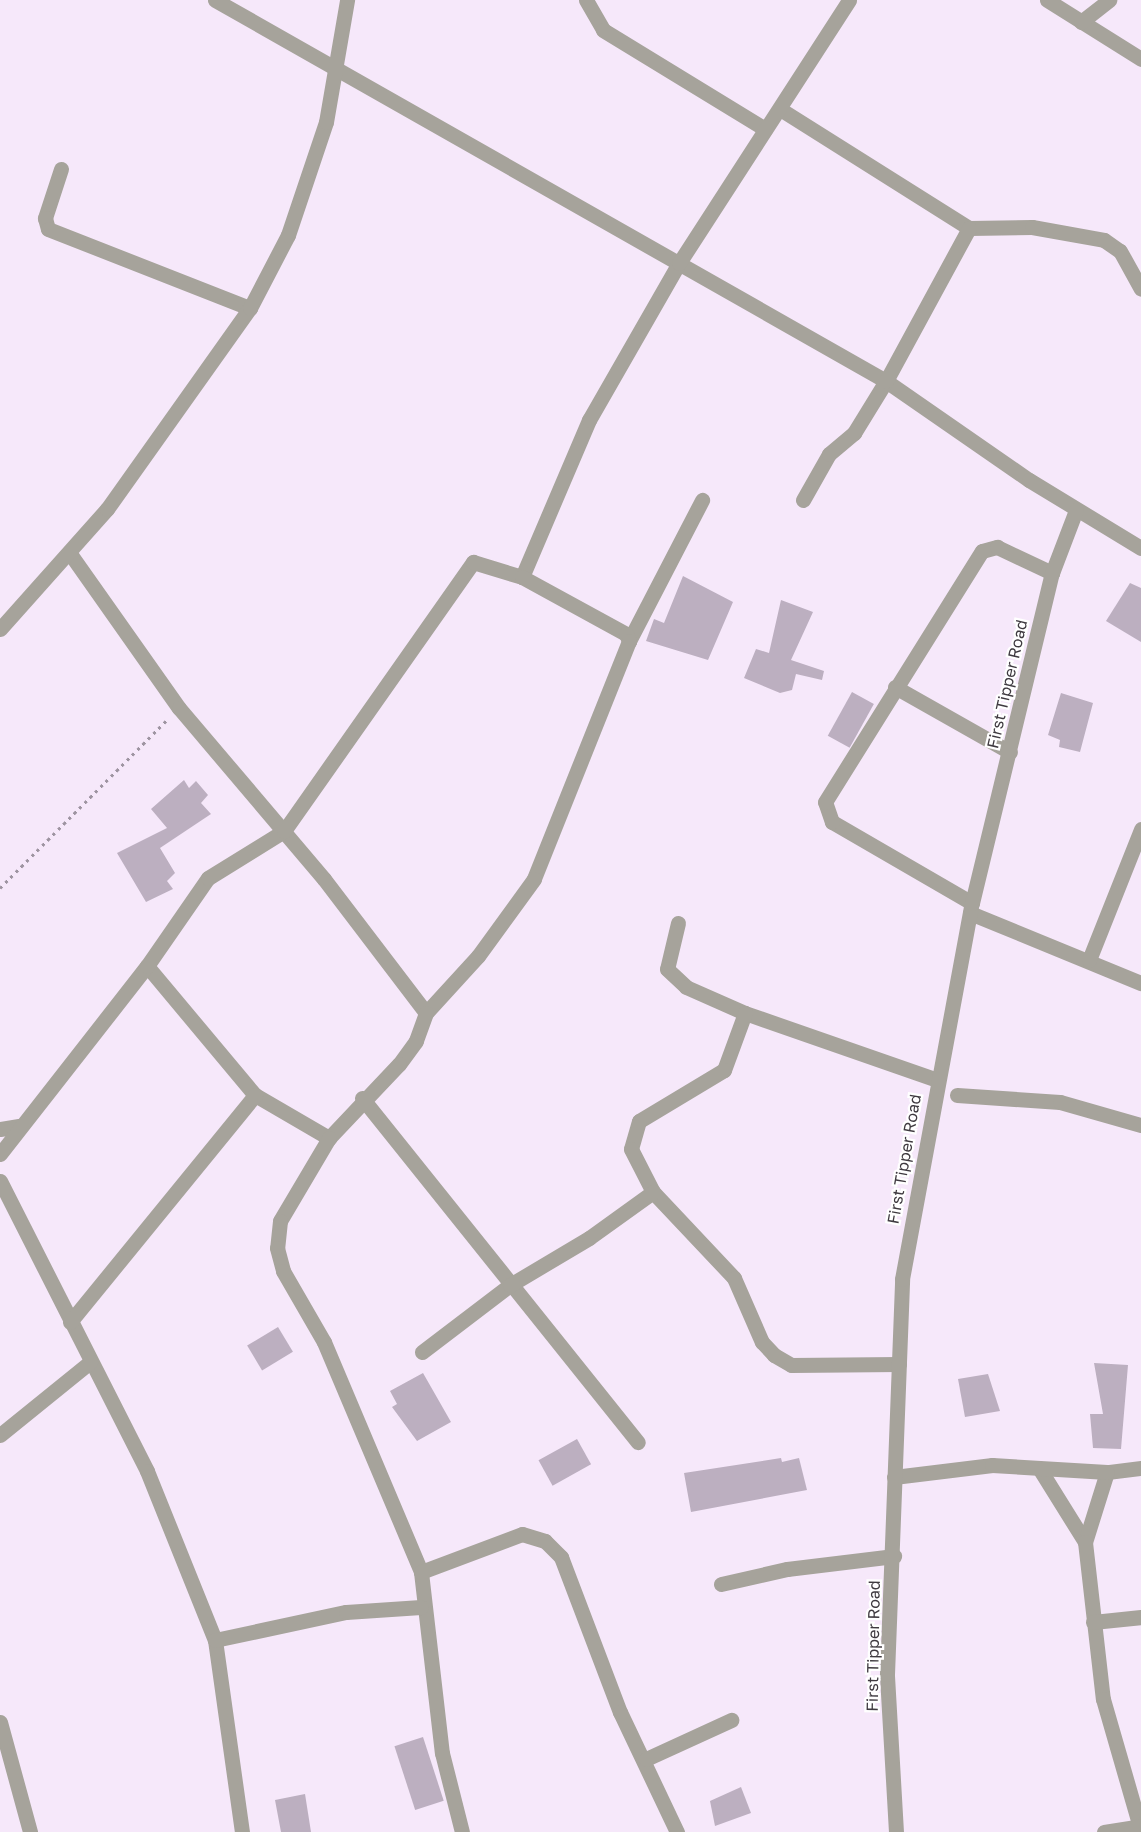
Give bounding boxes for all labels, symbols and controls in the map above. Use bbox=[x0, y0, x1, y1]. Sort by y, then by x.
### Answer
street label: First Tipper Road bbox=[983, 618, 1031, 750]
street label: First Tipper Road bbox=[883, 1093, 925, 1225]
street label: First Tipper Road bbox=[862, 1580, 884, 1712]

